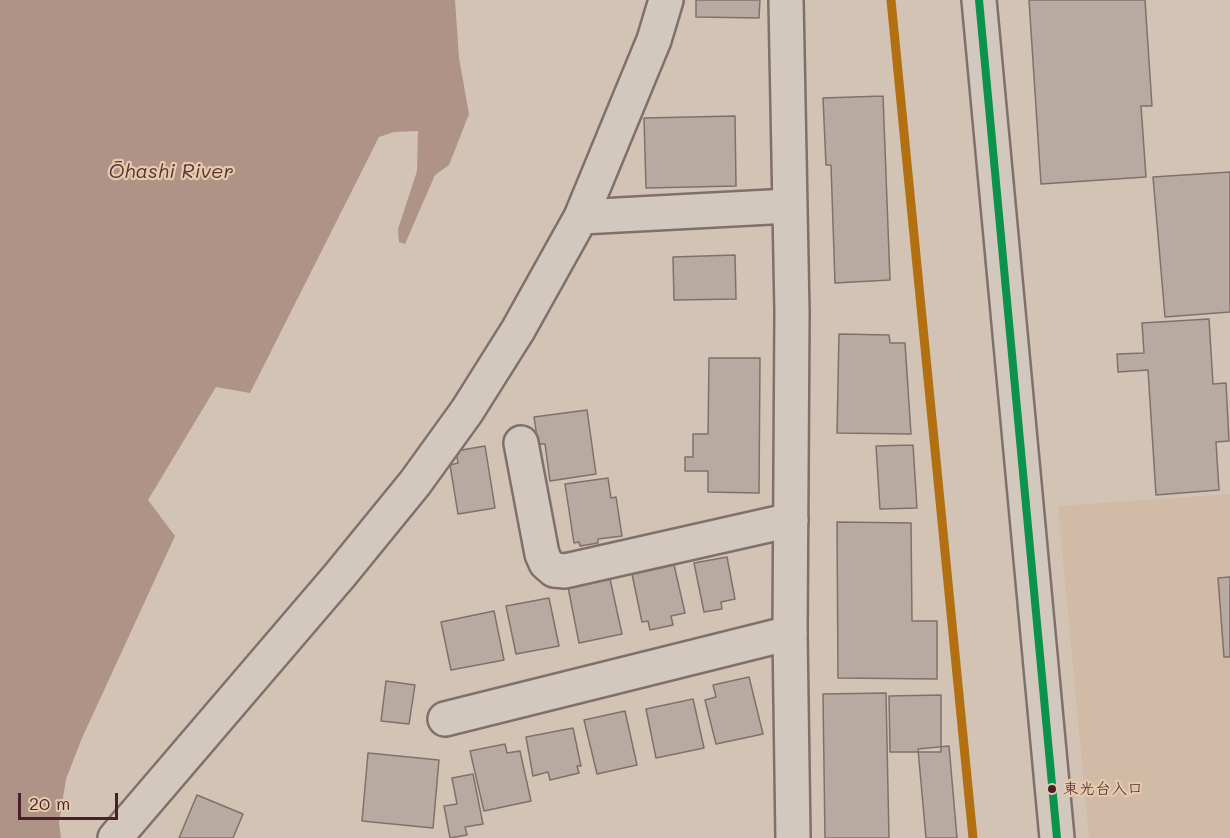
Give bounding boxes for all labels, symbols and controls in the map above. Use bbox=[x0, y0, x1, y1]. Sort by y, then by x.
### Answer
water label: Ōhashi River bbox=[108, 160, 234, 184]
place label: 東光台入口 bbox=[1063, 779, 1143, 799]
scale bar bbox=[21, 781, 122, 819]
marker: 東光台入口 bbox=[1046, 783, 1058, 795]
text: 20 m bbox=[29, 791, 70, 815]

